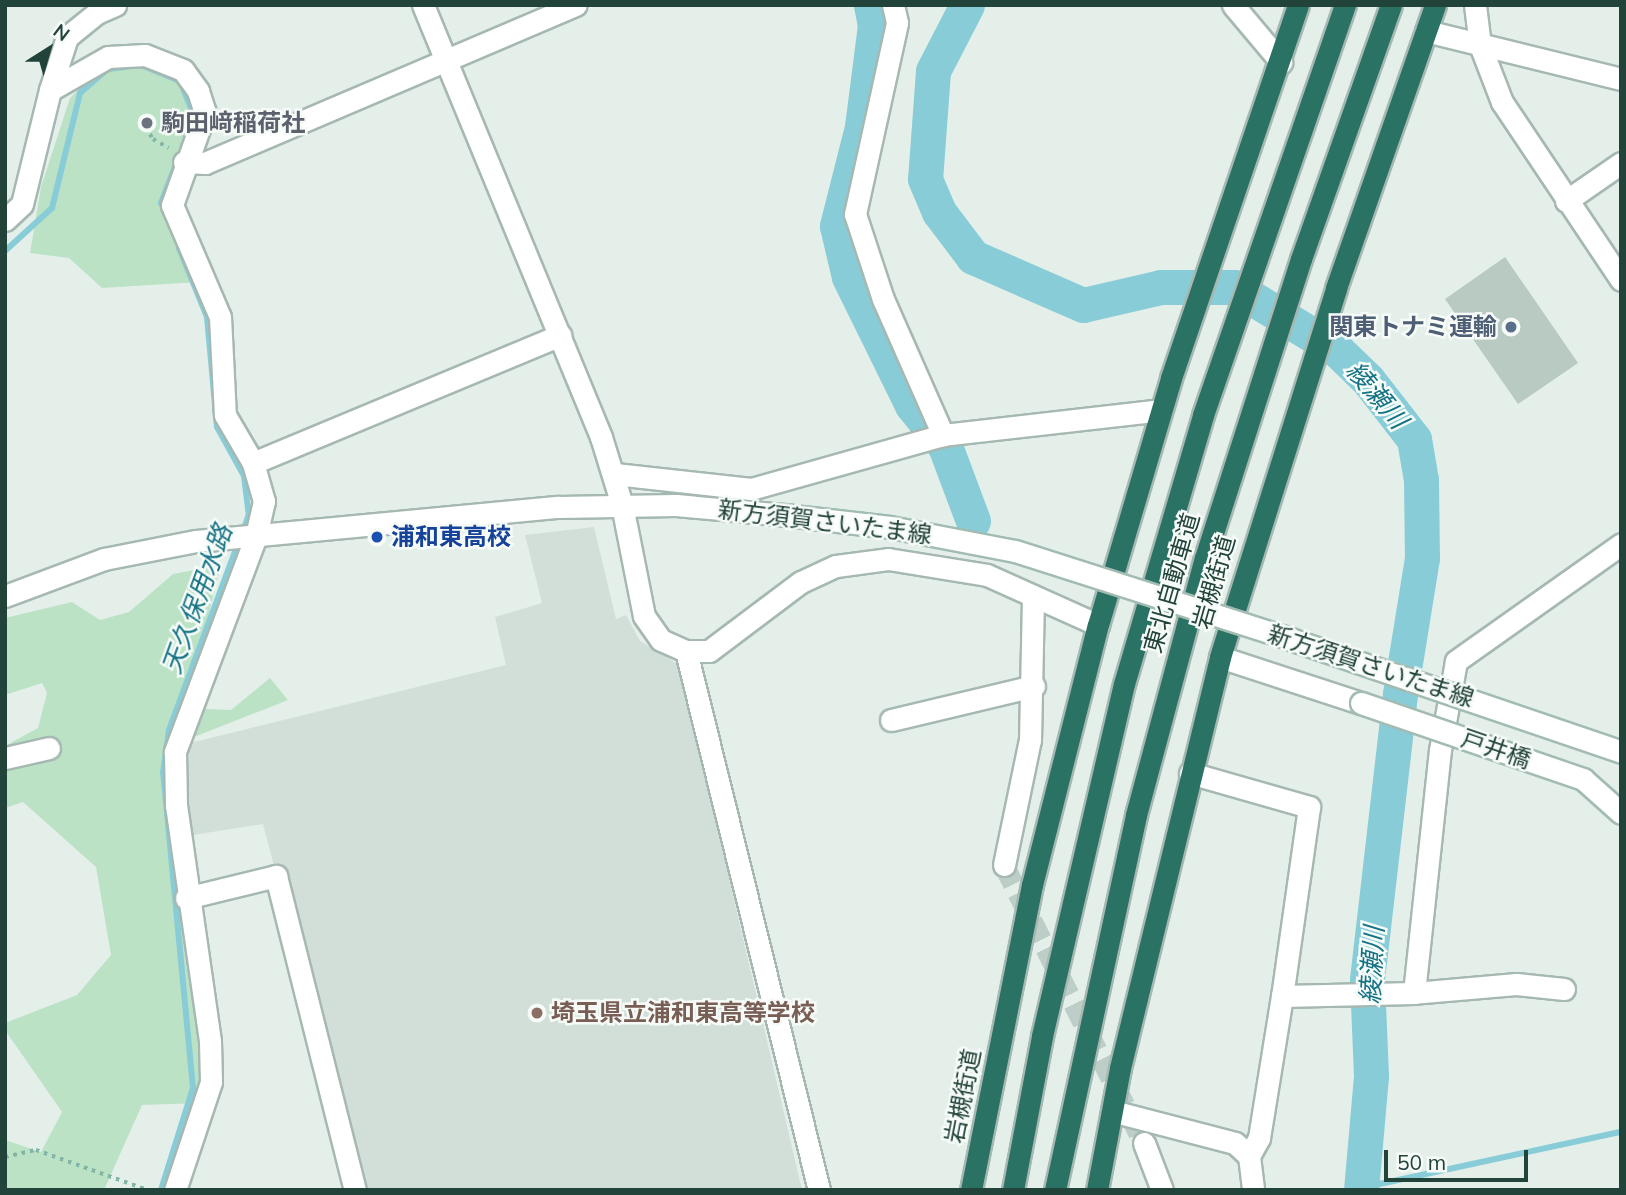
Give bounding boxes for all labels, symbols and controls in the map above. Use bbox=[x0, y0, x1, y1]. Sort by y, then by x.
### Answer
north arrow bbox=[14, 14, 84, 84]
text: N bbox=[49, 18, 75, 46]
place label: 駒田﨑稲荷社 bbox=[161, 109, 305, 137]
marker: 駒田﨑稲荷社 bbox=[139, 115, 155, 131]
place label: 関東トナミ運輸 bbox=[1329, 313, 1497, 341]
marker: 関東トナミ運輸 bbox=[1503, 319, 1519, 335]
water label: 綾瀬川 bbox=[1340, 355, 1414, 435]
street label: 新方須賀さいたま線 bbox=[716, 495, 934, 549]
street label: 東北自動車道 bbox=[1138, 510, 1206, 656]
water label: 天久保用水路 bbox=[156, 520, 238, 678]
place label: 浦和東高校 bbox=[391, 523, 511, 551]
marker: 浦和東高校 bbox=[369, 529, 385, 545]
street label: 岩槻街道 bbox=[1187, 532, 1241, 632]
street label: 新方須賀さいたま線 bbox=[1264, 619, 1478, 713]
street label: 戸井橋 bbox=[1457, 724, 1535, 774]
water label: 綾瀬川 bbox=[1354, 925, 1390, 1005]
place label: 埼玉県立浦和東高等学校 bbox=[551, 999, 815, 1027]
marker: 埼玉県立浦和東高等学校 bbox=[529, 1005, 545, 1021]
street label: 岩槻街道 bbox=[940, 1046, 986, 1146]
scale bar bbox=[1388, 1136, 1532, 1180]
text: 50 m bbox=[1397, 1149, 1446, 1175]

